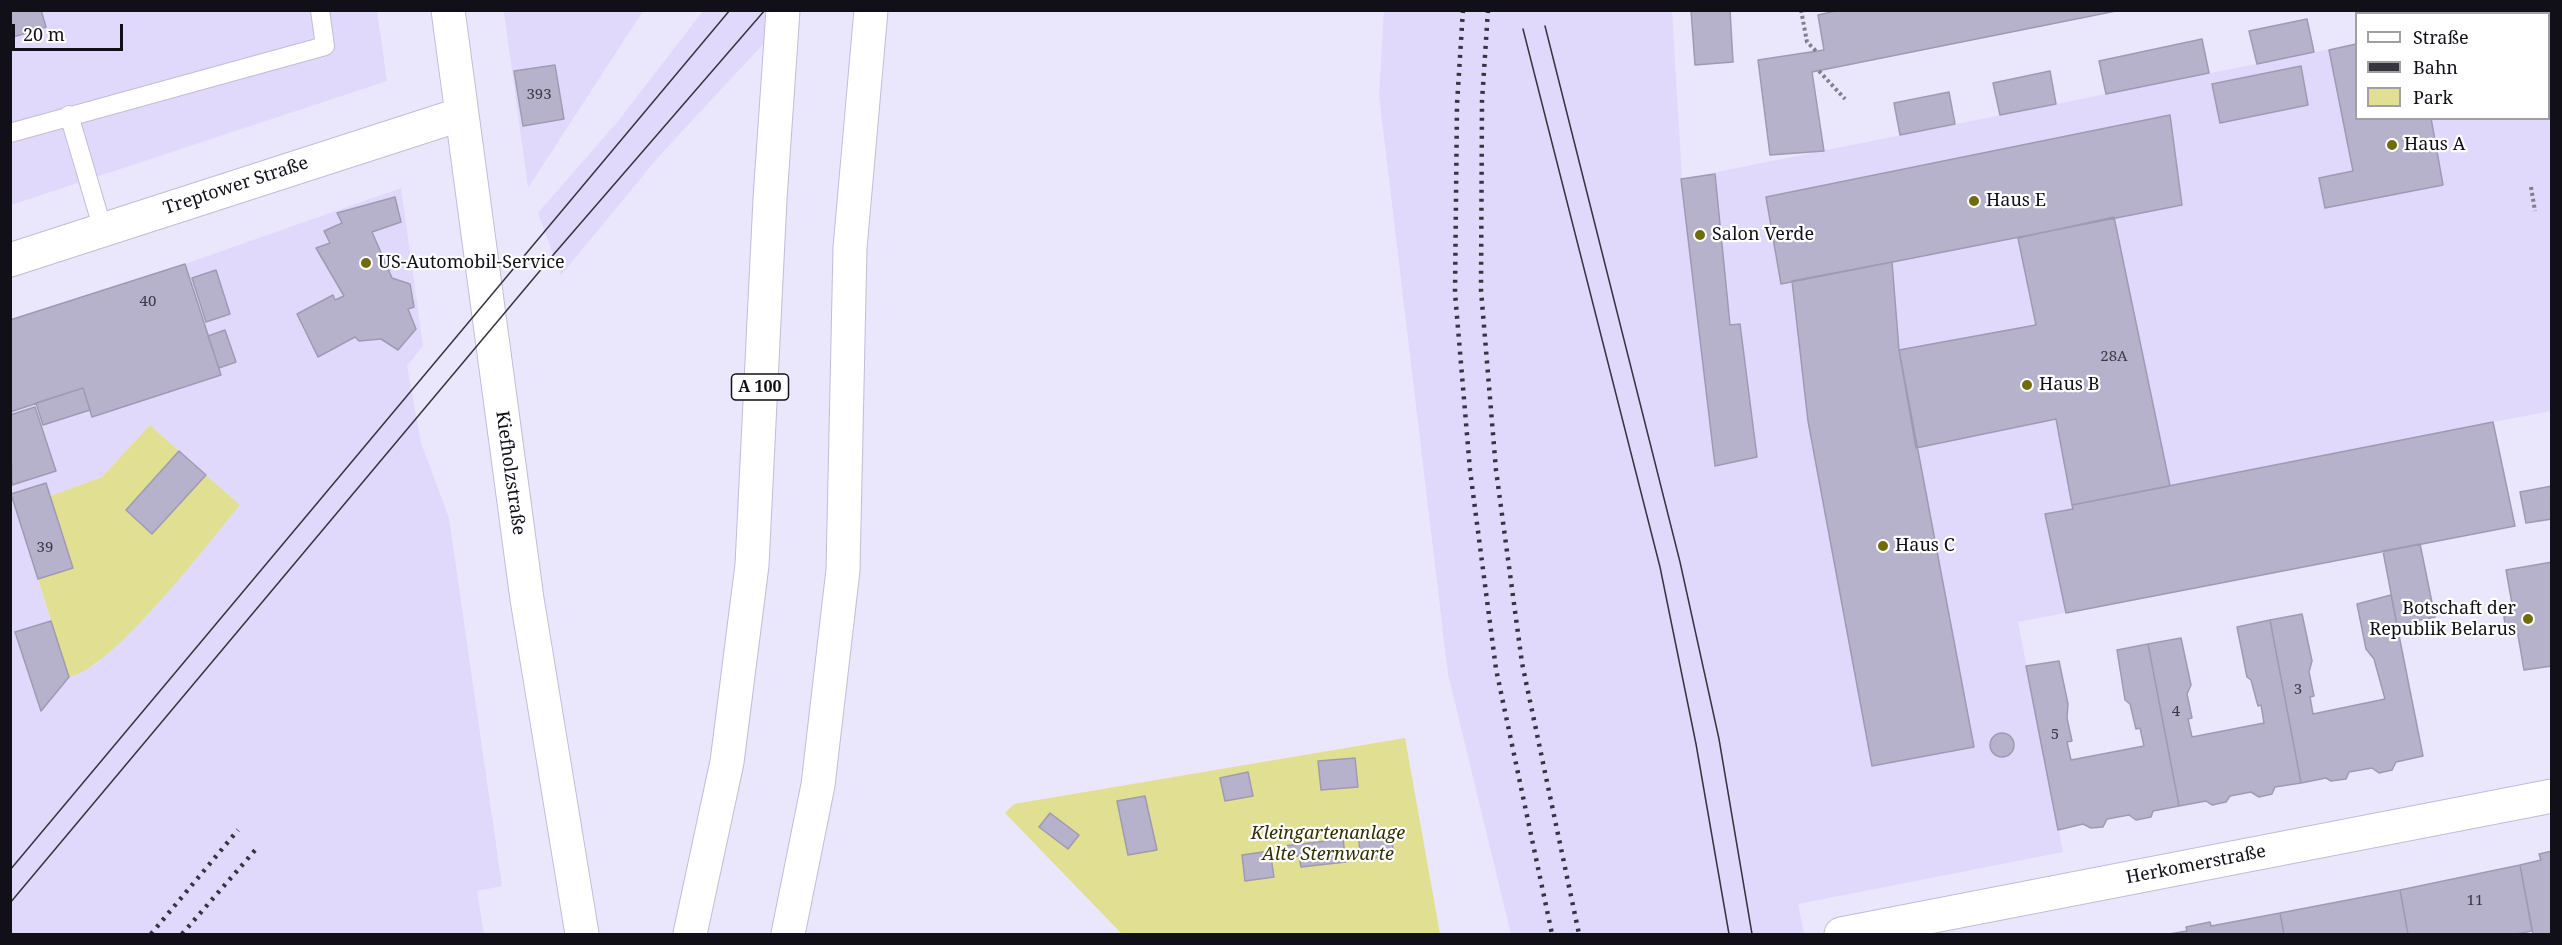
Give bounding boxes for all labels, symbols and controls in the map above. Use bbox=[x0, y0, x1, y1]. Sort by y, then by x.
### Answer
scale bar bbox=[15, 12, 126, 50]
legend bbox=[2355, 12, 2550, 120]
text: 20 m bbox=[23, 22, 65, 46]
text: Straße bbox=[2413, 25, 2469, 49]
text: Bahn bbox=[2413, 55, 2458, 79]
text: Park bbox=[2413, 85, 2453, 109]
house number: 393 bbox=[526, 86, 552, 104]
place label: Haus A bbox=[2404, 134, 2465, 156]
marker: Haus A bbox=[2385, 138, 2399, 152]
street label: Treptower Straße bbox=[161, 152, 311, 220]
place label: Haus E bbox=[1986, 190, 2046, 212]
marker: Haus E bbox=[1967, 194, 1981, 208]
place label: Salon Verde bbox=[1712, 224, 1814, 246]
marker: Salon Verde bbox=[1693, 228, 1707, 242]
place label: US-Automobil-Service bbox=[378, 252, 565, 274]
marker: US-Automobil-Service bbox=[359, 256, 373, 270]
house number: 40 bbox=[140, 293, 156, 311]
house number: 28A bbox=[2100, 348, 2128, 366]
road number: A 100 bbox=[732, 374, 789, 400]
place label: Haus B bbox=[2039, 374, 2099, 396]
marker: Haus B bbox=[2020, 378, 2034, 392]
street label: Kiefholzstraße bbox=[491, 410, 529, 536]
place label: Haus C bbox=[1895, 535, 1955, 557]
house number: 39 bbox=[37, 539, 53, 557]
marker: Haus C bbox=[1876, 539, 1890, 553]
place label: Botschaft der Republik Belarus bbox=[2369, 598, 2516, 640]
marker: Botschaft der Republik Belarus bbox=[2521, 612, 2535, 626]
house number: 3 bbox=[2294, 681, 2302, 699]
house number: 4 bbox=[2172, 703, 2180, 721]
house number: 5 bbox=[2051, 726, 2059, 744]
park label: Kleingartenanlage Alte Sternwarte bbox=[1251, 823, 1405, 866]
street label: Herkomerstraße bbox=[2124, 841, 2268, 889]
house number: 11 bbox=[2467, 892, 2483, 910]

